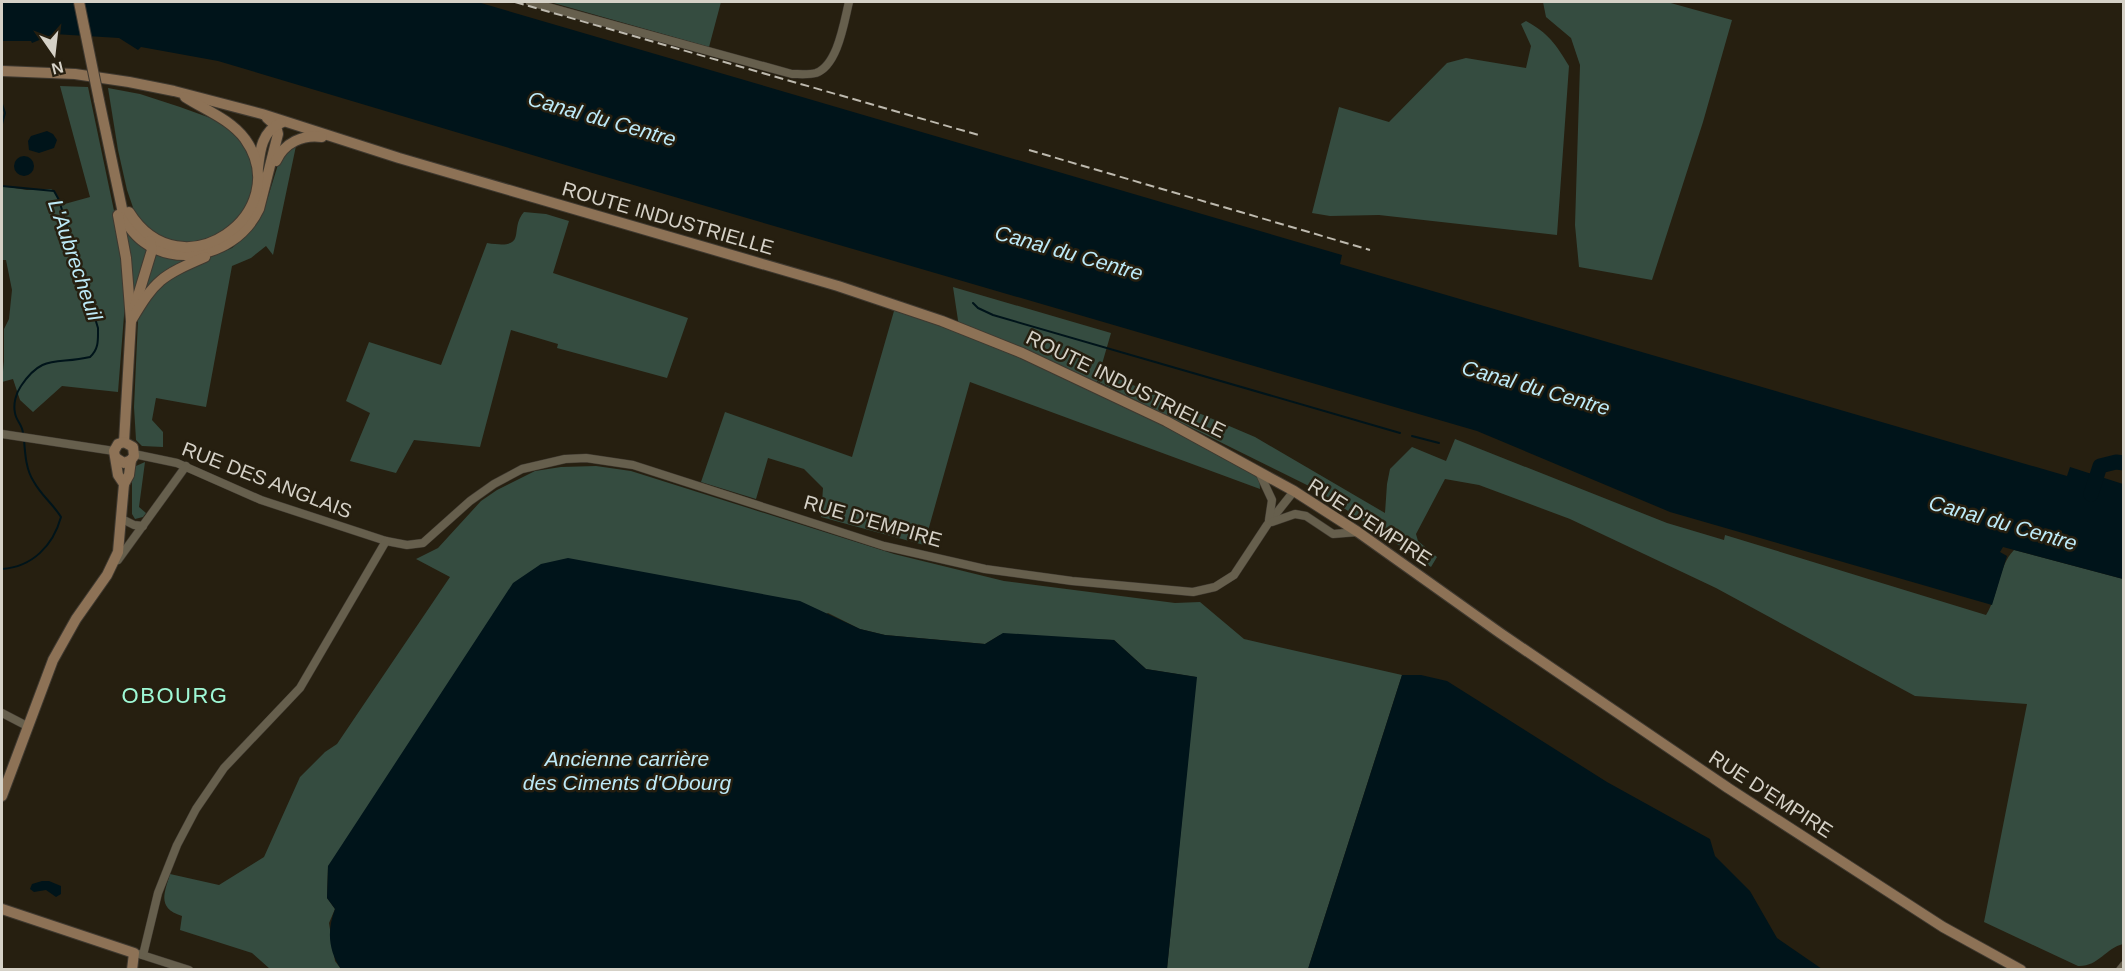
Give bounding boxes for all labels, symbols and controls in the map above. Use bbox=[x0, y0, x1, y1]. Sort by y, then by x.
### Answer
north arrow bbox=[24, 24, 84, 84]
text: N bbox=[50, 58, 65, 78]
water label: Canal du Centre bbox=[525, 86, 679, 151]
street label: ROUTE INDUSTRIELLE bbox=[560, 177, 776, 259]
water label: L'Aubrecheuil bbox=[44, 196, 107, 325]
water label: Canal du Centre bbox=[992, 220, 1146, 285]
street label: ROUTE INDUSTRIELLE bbox=[1023, 326, 1229, 442]
water label: Canal du Centre bbox=[1459, 355, 1613, 420]
street label: RUE DES ANGLAIS bbox=[179, 437, 355, 523]
street label: RUE D'EMPIRE bbox=[1304, 474, 1436, 570]
water label: Canal du Centre bbox=[1926, 490, 2080, 555]
street label: RUE D'EMPIRE bbox=[801, 491, 945, 551]
district label: OBOURG bbox=[122, 683, 228, 708]
street label: RUE D'EMPIRE bbox=[1705, 746, 1837, 842]
water label: Ancienne carrière des Ciments d'Obourg bbox=[523, 747, 731, 794]

